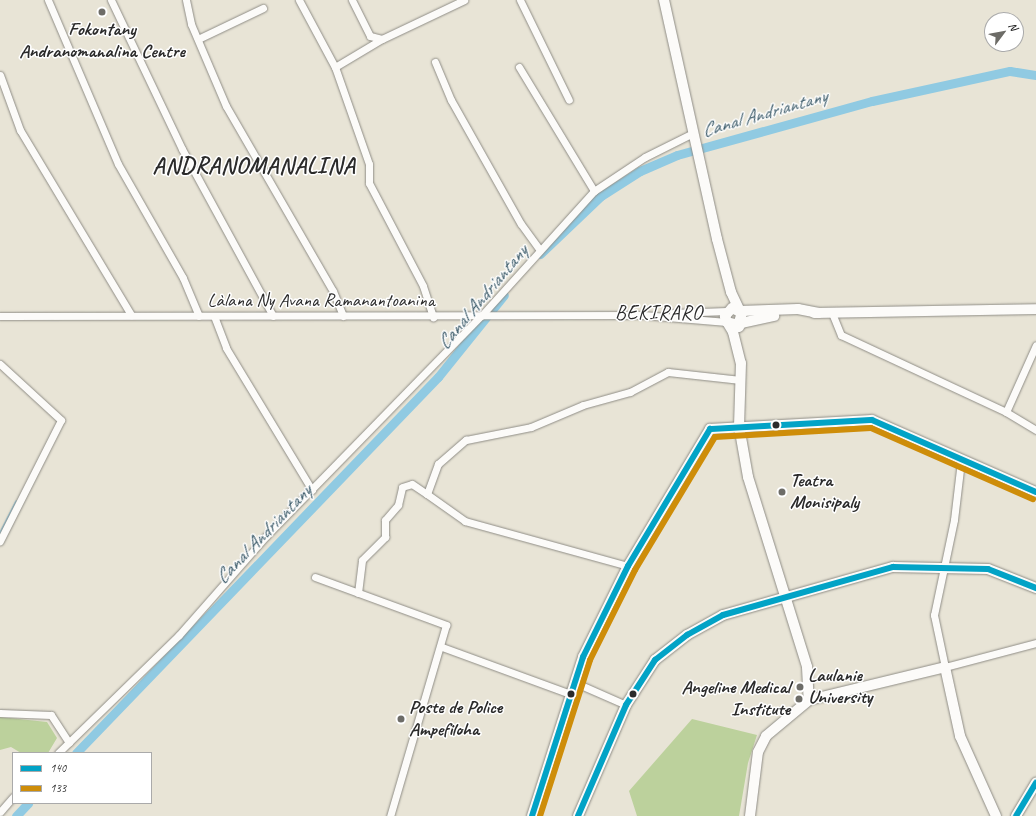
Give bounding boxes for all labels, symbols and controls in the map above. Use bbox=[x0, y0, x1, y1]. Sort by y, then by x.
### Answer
marker: Fokontany Andranomanalina Centre bbox=[97, 7, 107, 17]
north arrow bbox=[984, 12, 1024, 52]
place label: Fokontany Andranomanalina Centre bbox=[19, 19, 185, 63]
text: N bbox=[1006, 20, 1021, 33]
water label: Canal Andriantany bbox=[699, 84, 829, 142]
district label: ANDRANOMANALINA bbox=[154, 152, 354, 180]
water label: Canal Andriantany bbox=[431, 240, 533, 354]
street label: Làlana Ny Avana Ramanantoanina bbox=[208, 290, 434, 312]
district label: BEKIRARO bbox=[616, 300, 702, 324]
unlabelled marker bbox=[771, 420, 781, 430]
place label: Teatra Monisipaly bbox=[790, 470, 859, 514]
water label: Canal Andriantany bbox=[210, 479, 316, 589]
marker: Teatra Monisipaly bbox=[777, 487, 787, 497]
place label: Laulanie University bbox=[808, 665, 872, 709]
place label: Angeline Medical Institute bbox=[682, 677, 790, 721]
marker: Laulanie University bbox=[795, 682, 805, 692]
unlabelled marker bbox=[566, 689, 576, 699]
unlabelled marker bbox=[628, 689, 638, 699]
marker: Angeline Medical Institute bbox=[793, 693, 805, 705]
place label: Poste de Police Ampefiloha bbox=[409, 697, 502, 741]
marker: Poste de Police Ampefiloha bbox=[396, 714, 406, 724]
legend bbox=[12, 752, 152, 804]
text: 140 bbox=[50, 760, 66, 776]
text: 133 bbox=[50, 780, 66, 796]

